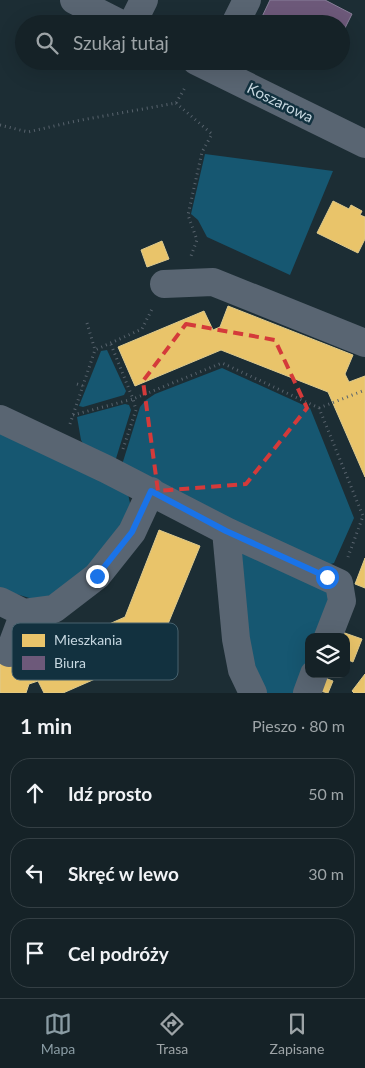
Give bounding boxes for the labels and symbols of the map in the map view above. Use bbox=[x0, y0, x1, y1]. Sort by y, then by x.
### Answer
street label: Koszarowa bbox=[244, 78, 316, 126]
route end bbox=[86, 565, 109, 588]
route start bbox=[316, 566, 339, 589]
legend bbox=[12, 623, 178, 680]
text: Mieszkania bbox=[54, 631, 122, 648]
text: Biura bbox=[54, 654, 86, 671]

